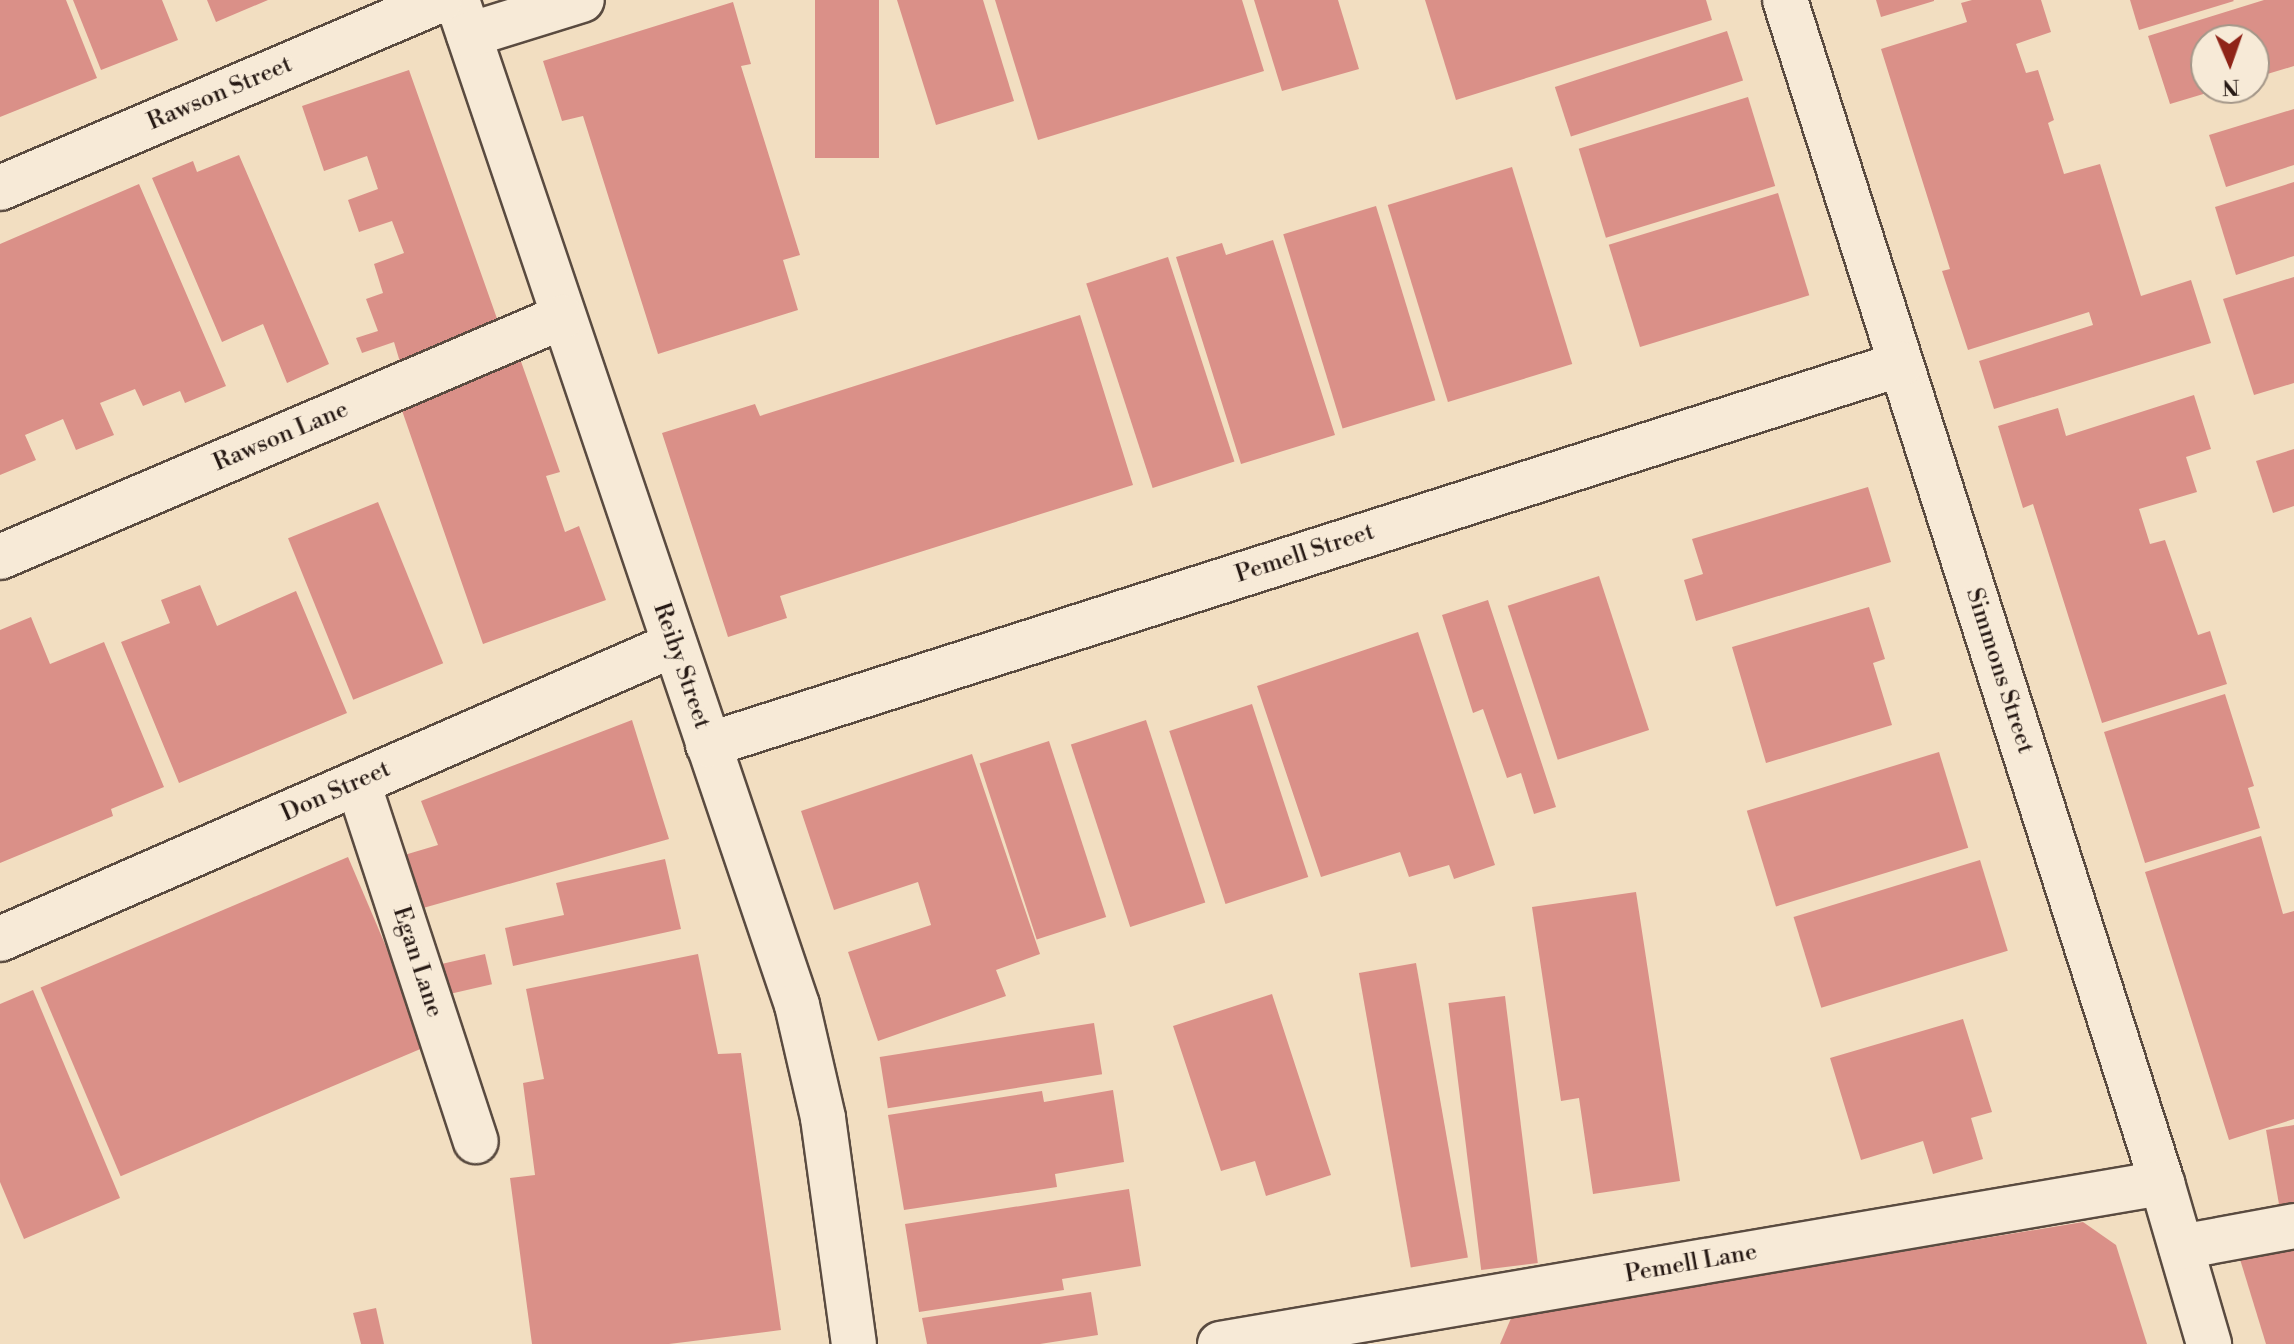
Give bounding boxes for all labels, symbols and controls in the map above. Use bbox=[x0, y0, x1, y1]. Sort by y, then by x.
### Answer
north arrow bbox=[2190, 24, 2270, 104]
street label: Rawson Street bbox=[143, 51, 297, 137]
text: N bbox=[2222, 73, 2240, 100]
street label: Rawson Lane bbox=[209, 396, 353, 478]
street label: Pemell Street bbox=[1232, 518, 1378, 590]
street label: Simmons Street bbox=[1959, 585, 2039, 757]
street label: Reiby Street bbox=[646, 599, 716, 733]
street label: Don Street bbox=[277, 755, 395, 829]
street label: Egan Lane bbox=[386, 903, 448, 1021]
street label: Pemell Lane bbox=[1623, 1238, 1759, 1290]

